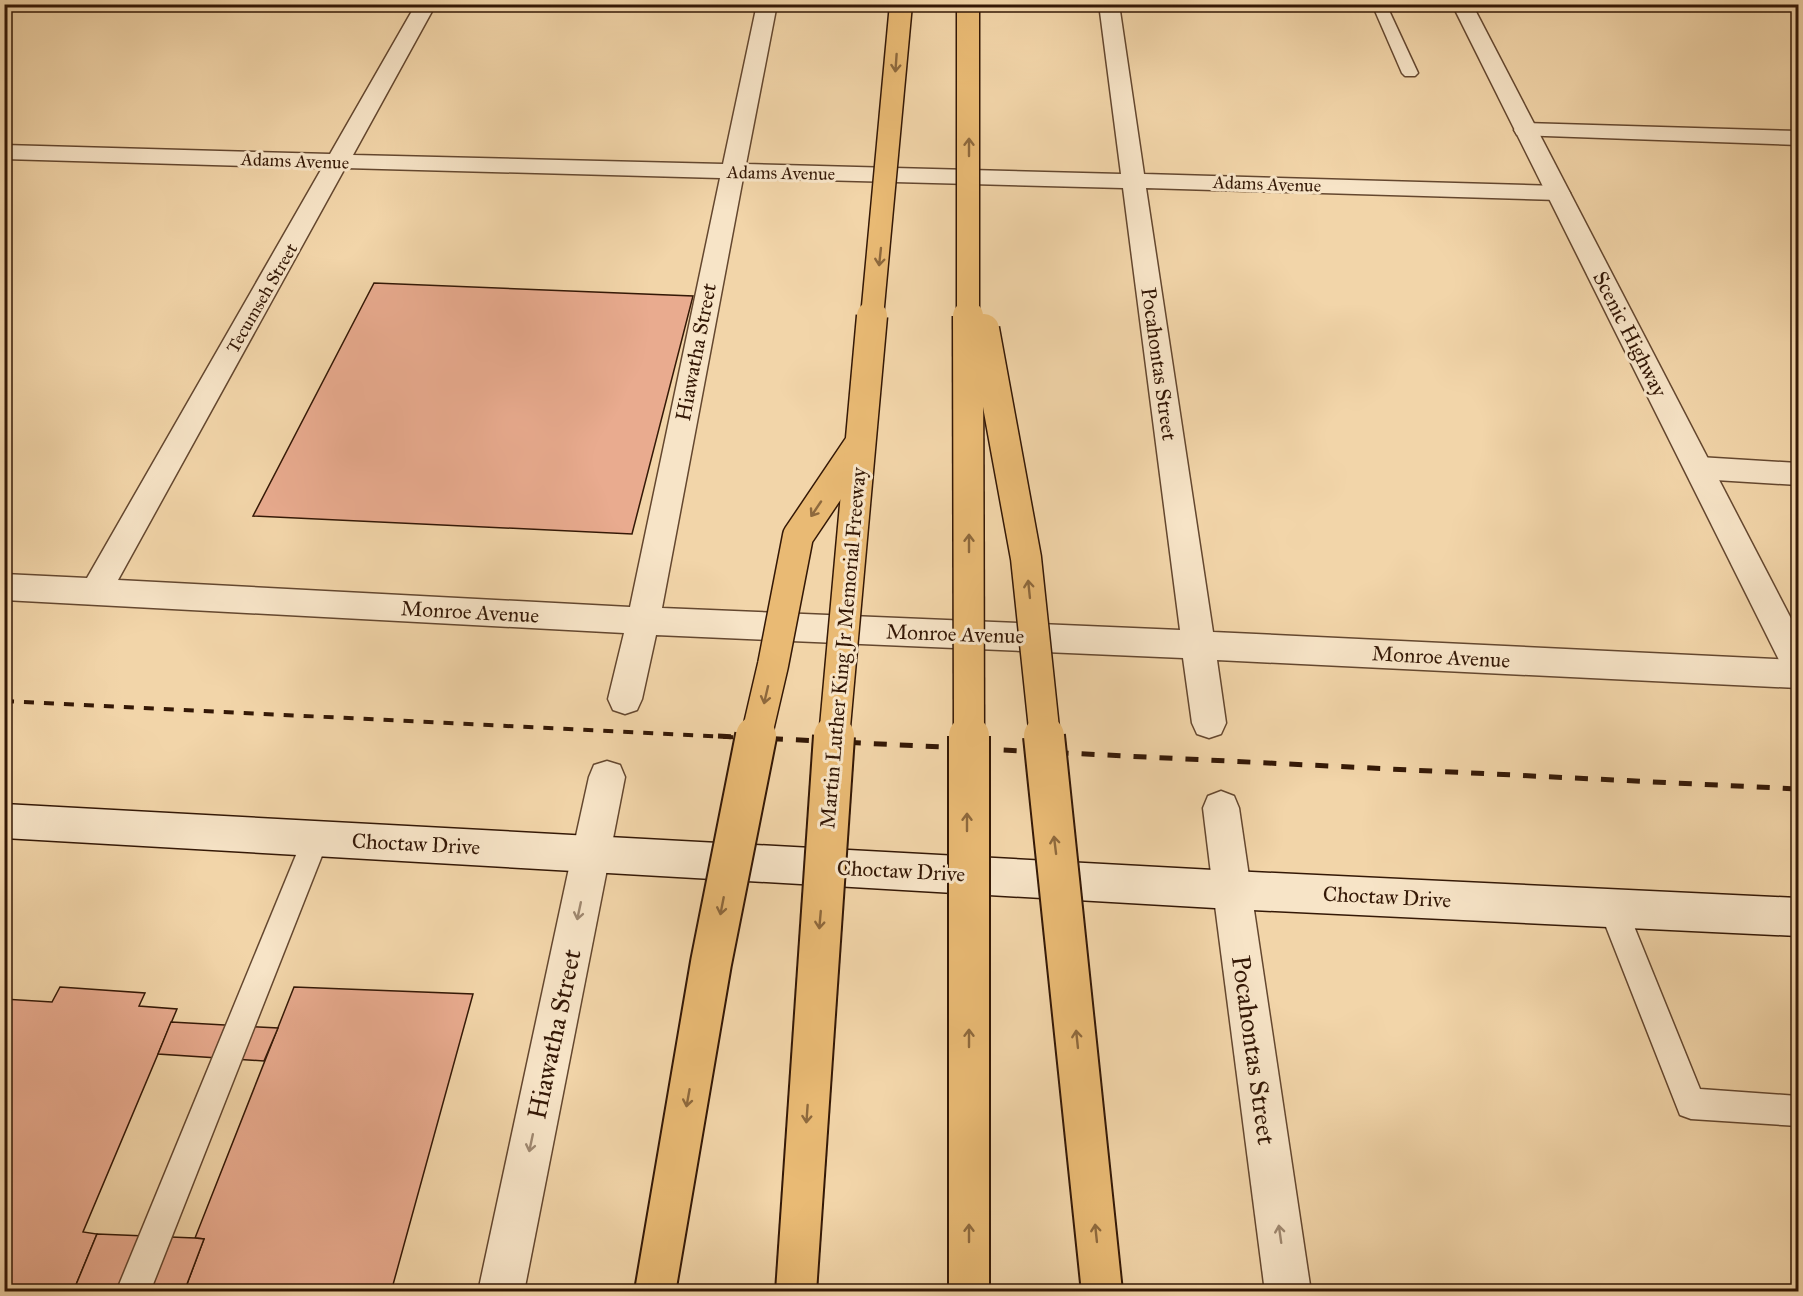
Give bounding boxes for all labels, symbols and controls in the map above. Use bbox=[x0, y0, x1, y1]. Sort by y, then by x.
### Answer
one-way arrow bbox=[891, 52, 902, 72]
one-way arrow bbox=[963, 138, 975, 158]
street label: Adams Avenue bbox=[240, 148, 349, 174]
street label: Adams Avenue bbox=[726, 161, 835, 185]
street label: Adams Avenue bbox=[1212, 171, 1321, 197]
street label: Tecumseh Street bbox=[222, 239, 303, 357]
one-way arrow bbox=[874, 247, 885, 267]
street label: Scenic Highway bbox=[1587, 267, 1673, 402]
street label: Hiawatha Street bbox=[670, 280, 722, 423]
street label: Pocahontas Street bbox=[1135, 286, 1183, 443]
street label: Martin Luther King Jr Memorial Freeway bbox=[814, 465, 872, 830]
one-way arrow bbox=[810, 500, 822, 516]
one-way arrow bbox=[963, 534, 975, 554]
one-way arrow bbox=[1023, 579, 1034, 599]
street label: Monroe Avenue bbox=[400, 595, 540, 629]
street label: Monroe Avenue bbox=[885, 619, 1025, 649]
street label: Monroe Avenue bbox=[1371, 640, 1511, 674]
one-way arrow bbox=[760, 685, 772, 704]
one-way arrow bbox=[962, 813, 973, 833]
street label: Choctaw Drive bbox=[351, 828, 481, 860]
one-way arrow bbox=[1049, 836, 1060, 856]
street label: Choctaw Drive bbox=[836, 855, 966, 887]
street label: Choctaw Drive bbox=[1322, 881, 1452, 913]
one-way arrow bbox=[716, 896, 727, 916]
one-way arrow bbox=[573, 901, 584, 920]
one-way arrow bbox=[814, 909, 825, 929]
street label: Hiawatha Street bbox=[520, 946, 588, 1122]
street label: Pocahontas Street bbox=[1225, 953, 1283, 1147]
one-way arrow bbox=[963, 1029, 975, 1049]
one-way arrow bbox=[1071, 1030, 1082, 1050]
one-way arrow bbox=[682, 1088, 693, 1108]
one-way arrow bbox=[801, 1104, 812, 1124]
one-way arrow bbox=[525, 1133, 536, 1152]
one-way arrow bbox=[963, 1224, 975, 1244]
one-way arrow bbox=[1091, 1224, 1102, 1244]
one-way arrow bbox=[1275, 1224, 1286, 1244]

